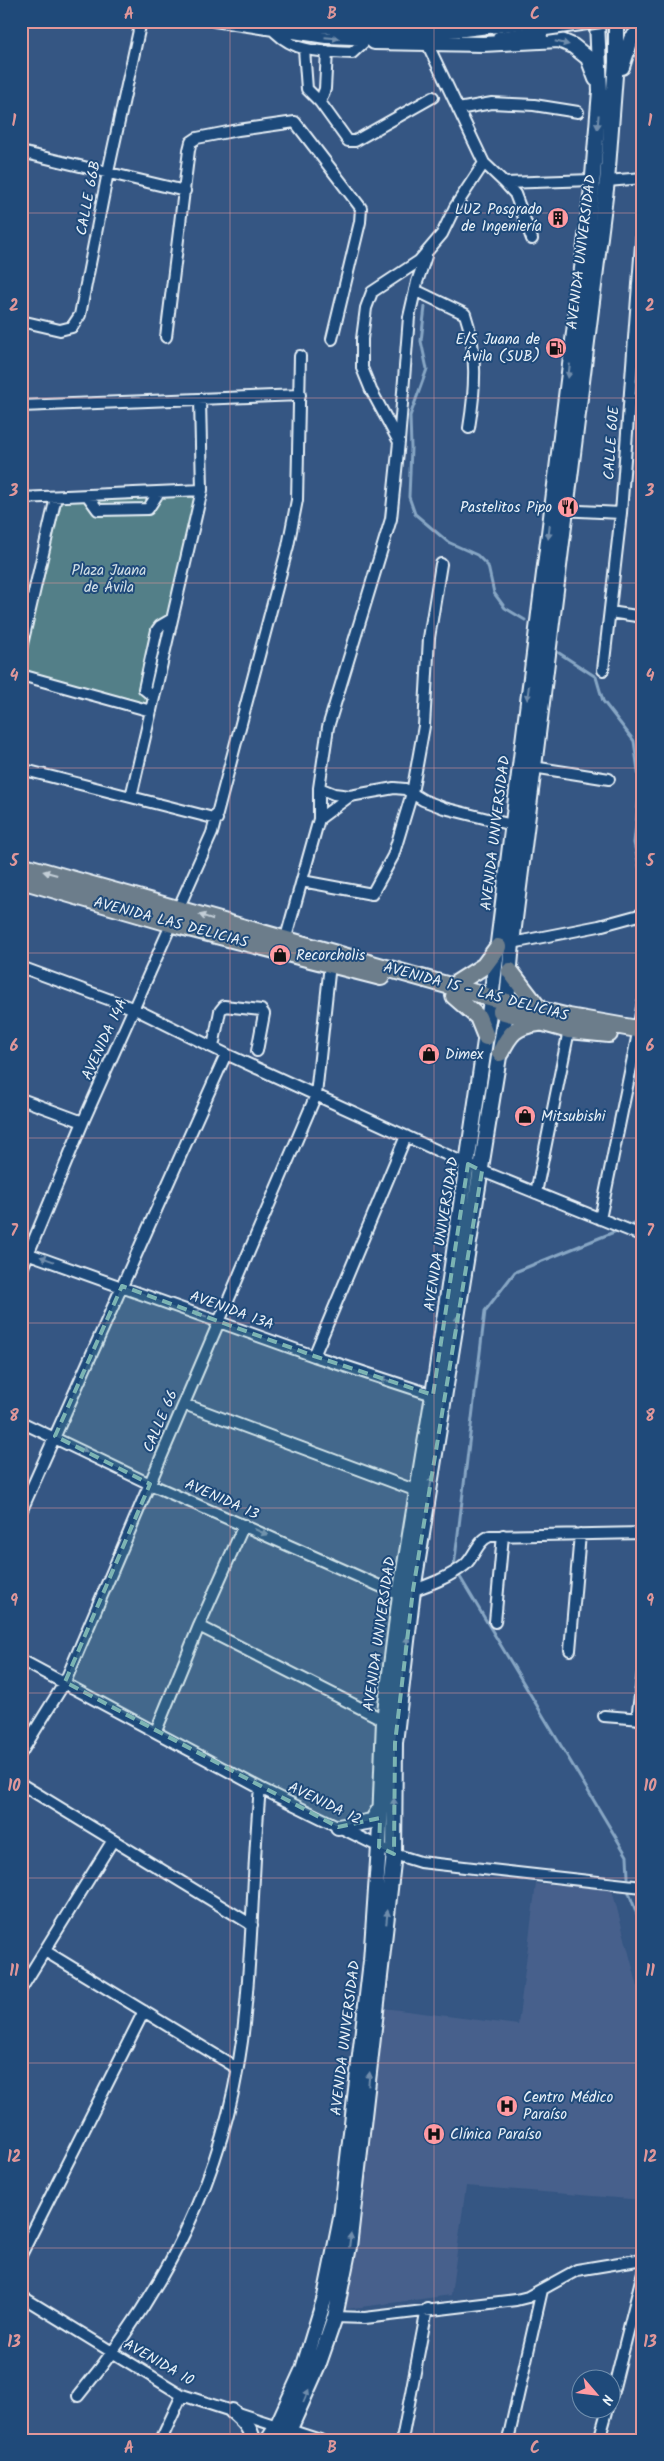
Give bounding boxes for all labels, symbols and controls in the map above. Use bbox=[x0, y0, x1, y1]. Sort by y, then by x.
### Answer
text: A bbox=[124, 2, 134, 27]
text: B bbox=[327, 2, 337, 27]
text: C bbox=[530, 2, 540, 27]
one-way arrow bbox=[324, 35, 340, 43]
one-way arrow bbox=[555, 39, 570, 47]
text: 1 bbox=[12, 109, 17, 134]
text: 1 bbox=[648, 109, 653, 134]
one-way arrow bbox=[593, 115, 601, 131]
street label: CALLE 66B bbox=[70, 159, 108, 238]
street label: AVENIDA UNIVERSIDAD bbox=[561, 173, 603, 331]
place label: LUZ Posgrado de Ingeniería bbox=[455, 198, 542, 239]
building icon: LUZ Posgrado de Ingeniería bbox=[546, 206, 570, 230]
text: 2 bbox=[9, 294, 19, 319]
text: 2 bbox=[645, 294, 655, 319]
place label: E/S Juana de Ávila (SUB) bbox=[455, 328, 540, 369]
fuel station icon: E/S Juana de Ávila (SUB) bbox=[544, 336, 568, 360]
one-way arrow bbox=[565, 363, 573, 379]
street label: CALLE 60E bbox=[597, 404, 627, 481]
text: 3 bbox=[9, 479, 19, 504]
text: 3 bbox=[645, 479, 655, 504]
restaurant icon: Pastelitos Pipo bbox=[556, 495, 580, 519]
place label: Pastelitos Pipo bbox=[460, 496, 552, 520]
one-way arrow bbox=[544, 524, 552, 540]
park label: Plaza Juana de Ávila bbox=[72, 559, 146, 600]
text: 4 bbox=[10, 664, 19, 689]
text: 4 bbox=[646, 664, 655, 689]
one-way arrow bbox=[524, 685, 532, 701]
street label: AVENIDA UNIVERSIDAD bbox=[475, 754, 517, 912]
text: 5 bbox=[9, 849, 20, 874]
text: 5 bbox=[645, 849, 656, 874]
one-way arrow bbox=[42, 869, 57, 877]
street label: AVENIDA LAS DELICIAS bbox=[91, 891, 251, 955]
one-way arrow bbox=[199, 912, 214, 920]
shop icon: Recorcholis bbox=[268, 943, 292, 967]
place label: Recorcholis bbox=[296, 944, 366, 968]
street label: AVENIDA 15 - LAS DELICIAS bbox=[381, 956, 571, 1028]
street label: AVENIDA 14A bbox=[76, 995, 134, 1084]
text: 6 bbox=[10, 1034, 19, 1059]
text: 6 bbox=[646, 1034, 655, 1059]
shop icon: Dimex bbox=[417, 1042, 441, 1066]
place label: Dimex bbox=[445, 1043, 484, 1067]
shop icon: Mitsubishi bbox=[513, 1104, 537, 1128]
place label: Mitsubishi bbox=[541, 1105, 607, 1129]
street label: AVENIDA UNIVERSIDAD bbox=[418, 1155, 466, 1313]
text: 7 bbox=[10, 1219, 18, 1244]
text: 7 bbox=[646, 1219, 654, 1244]
one-way arrow bbox=[40, 1255, 55, 1262]
street label: AVENIDA 13A bbox=[186, 1285, 277, 1337]
one-way arrow bbox=[193, 1310, 208, 1317]
one-way arrow bbox=[454, 1314, 462, 1330]
one-way arrow bbox=[379, 1375, 394, 1383]
street label: CALLE 66 bbox=[137, 1386, 185, 1456]
text: 8 bbox=[9, 1404, 19, 1429]
text: 8 bbox=[645, 1404, 655, 1429]
one-way arrow bbox=[74, 1445, 89, 1454]
street label: AVENIDA 13 bbox=[181, 1473, 263, 1527]
one-way arrow bbox=[427, 1474, 435, 1490]
one-way arrow bbox=[254, 1529, 268, 1537]
street label: AVENIDA UNIVERSIDAD bbox=[357, 1555, 403, 1713]
text: 9 bbox=[10, 1589, 18, 1614]
text: 9 bbox=[646, 1589, 654, 1614]
one-way arrow bbox=[403, 1635, 411, 1651]
text: 10 bbox=[7, 1774, 21, 1799]
text: 10 bbox=[643, 1774, 657, 1799]
street label: AVENIDA 12 bbox=[284, 1776, 365, 1832]
one-way arrow bbox=[390, 1797, 398, 1813]
one-way arrow bbox=[383, 1909, 391, 1925]
text: 11 bbox=[9, 1959, 19, 1984]
street label: AVENIDA UNIVERSIDAD bbox=[325, 1959, 367, 2117]
text: 11 bbox=[645, 1959, 655, 1984]
one-way arrow bbox=[365, 2070, 373, 2086]
place label: Centro Médico Paraíso bbox=[523, 2086, 613, 2127]
hospital icon: Centro Médico Paraíso bbox=[495, 2094, 519, 2118]
hospital icon: Clínica Paraíso bbox=[422, 2122, 446, 2146]
place label: Clínica Paraíso bbox=[450, 2123, 542, 2147]
text: 12 bbox=[7, 2145, 21, 2170]
text: 12 bbox=[643, 2145, 657, 2170]
one-way arrow bbox=[346, 2232, 354, 2248]
text: 13 bbox=[7, 2330, 21, 2355]
text: 13 bbox=[643, 2330, 657, 2355]
street label: AVENIDA 10 bbox=[119, 2333, 199, 2393]
north arrow bbox=[572, 2368, 622, 2418]
one-way arrow bbox=[302, 2389, 310, 2403]
text: N bbox=[595, 2391, 618, 2409]
text: A bbox=[124, 2436, 134, 2461]
text: B bbox=[327, 2436, 337, 2461]
text: C bbox=[530, 2436, 540, 2461]

